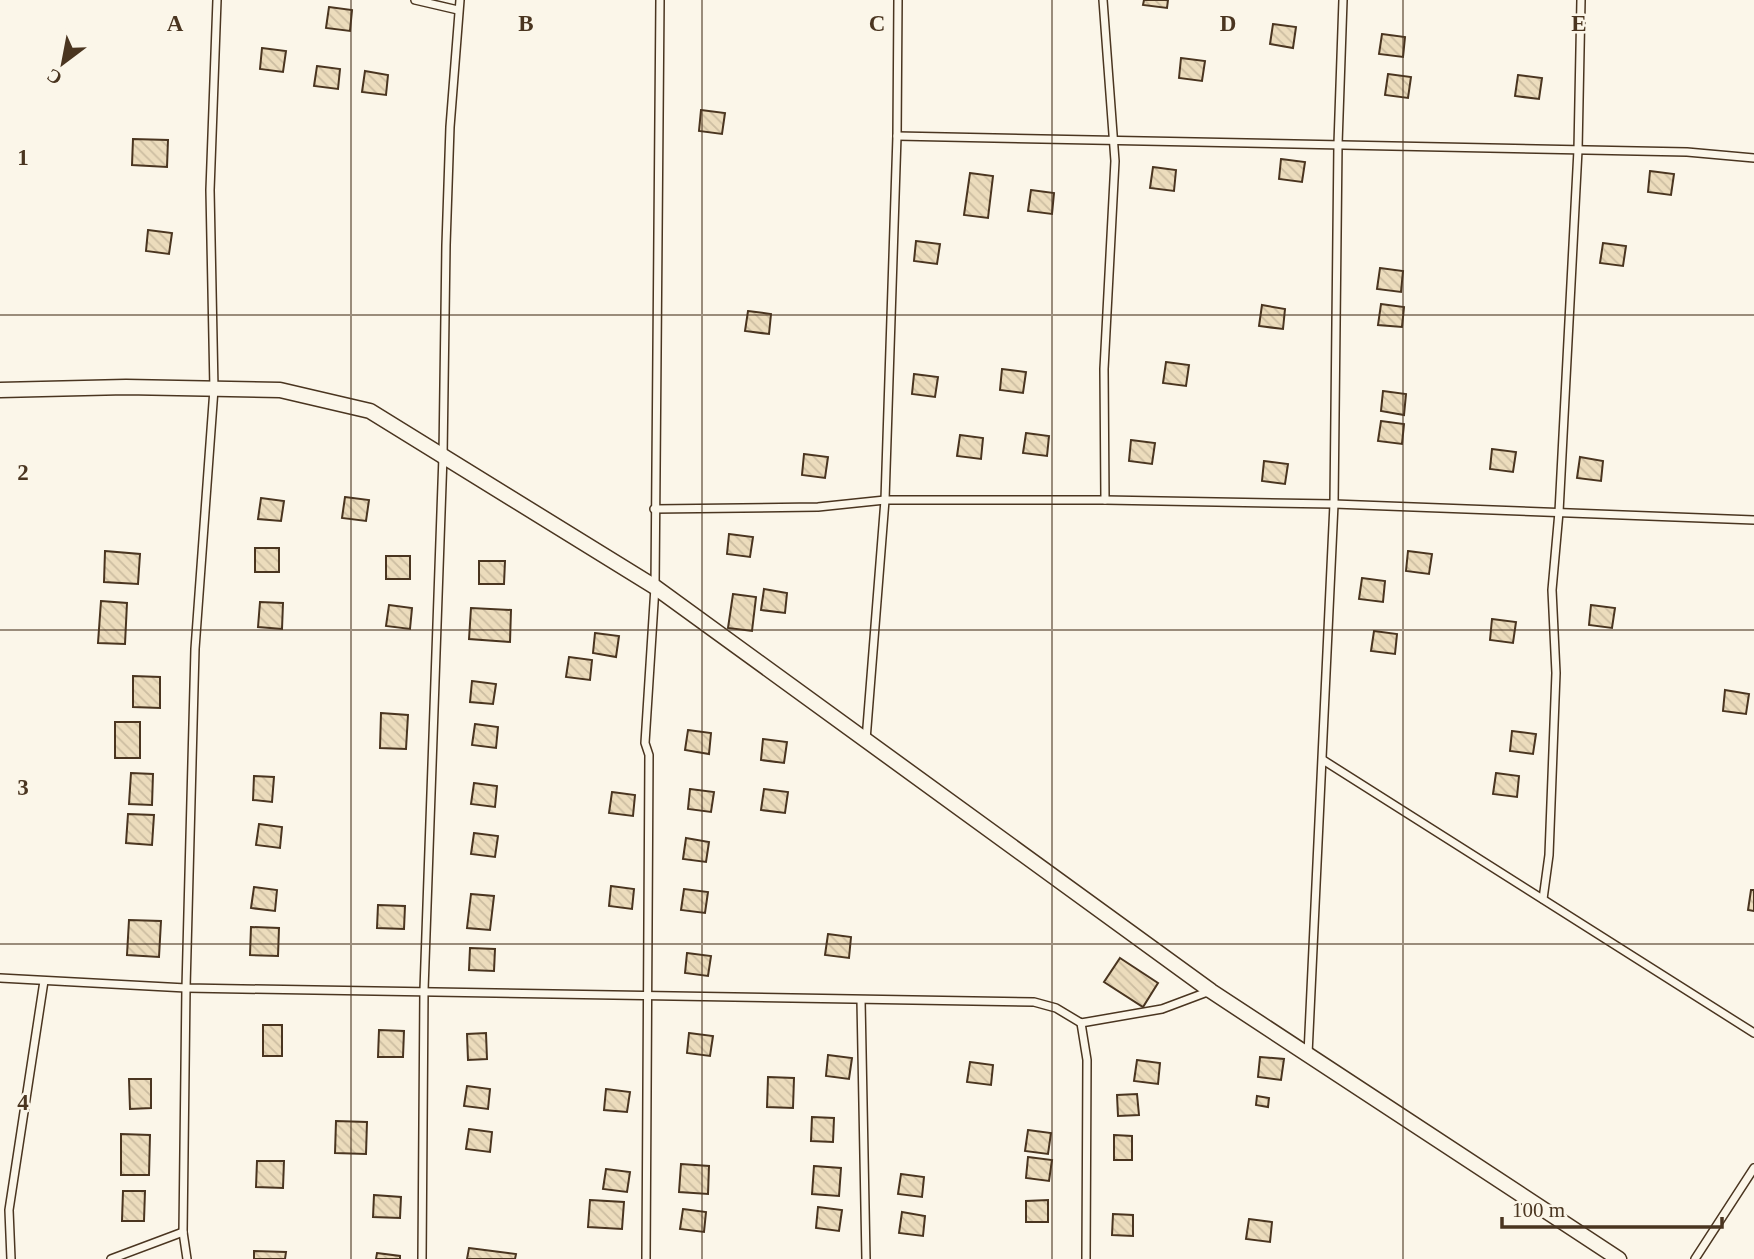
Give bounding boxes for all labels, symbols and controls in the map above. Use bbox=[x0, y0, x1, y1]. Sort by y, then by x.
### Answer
text: A bbox=[167, 11, 184, 36]
text: B bbox=[518, 11, 534, 36]
text: C bbox=[869, 11, 885, 36]
text: D bbox=[1220, 11, 1236, 36]
text: E bbox=[1571, 11, 1587, 36]
north arrow bbox=[28, 28, 98, 98]
text: С bbox=[43, 64, 66, 90]
text: 1 bbox=[17, 145, 29, 170]
text: 2 bbox=[17, 460, 29, 485]
text: 3 bbox=[17, 775, 29, 800]
text: 4 bbox=[17, 1090, 29, 1115]
scale bar bbox=[1502, 1186, 1722, 1230]
text: 100 m bbox=[1512, 1198, 1565, 1222]

